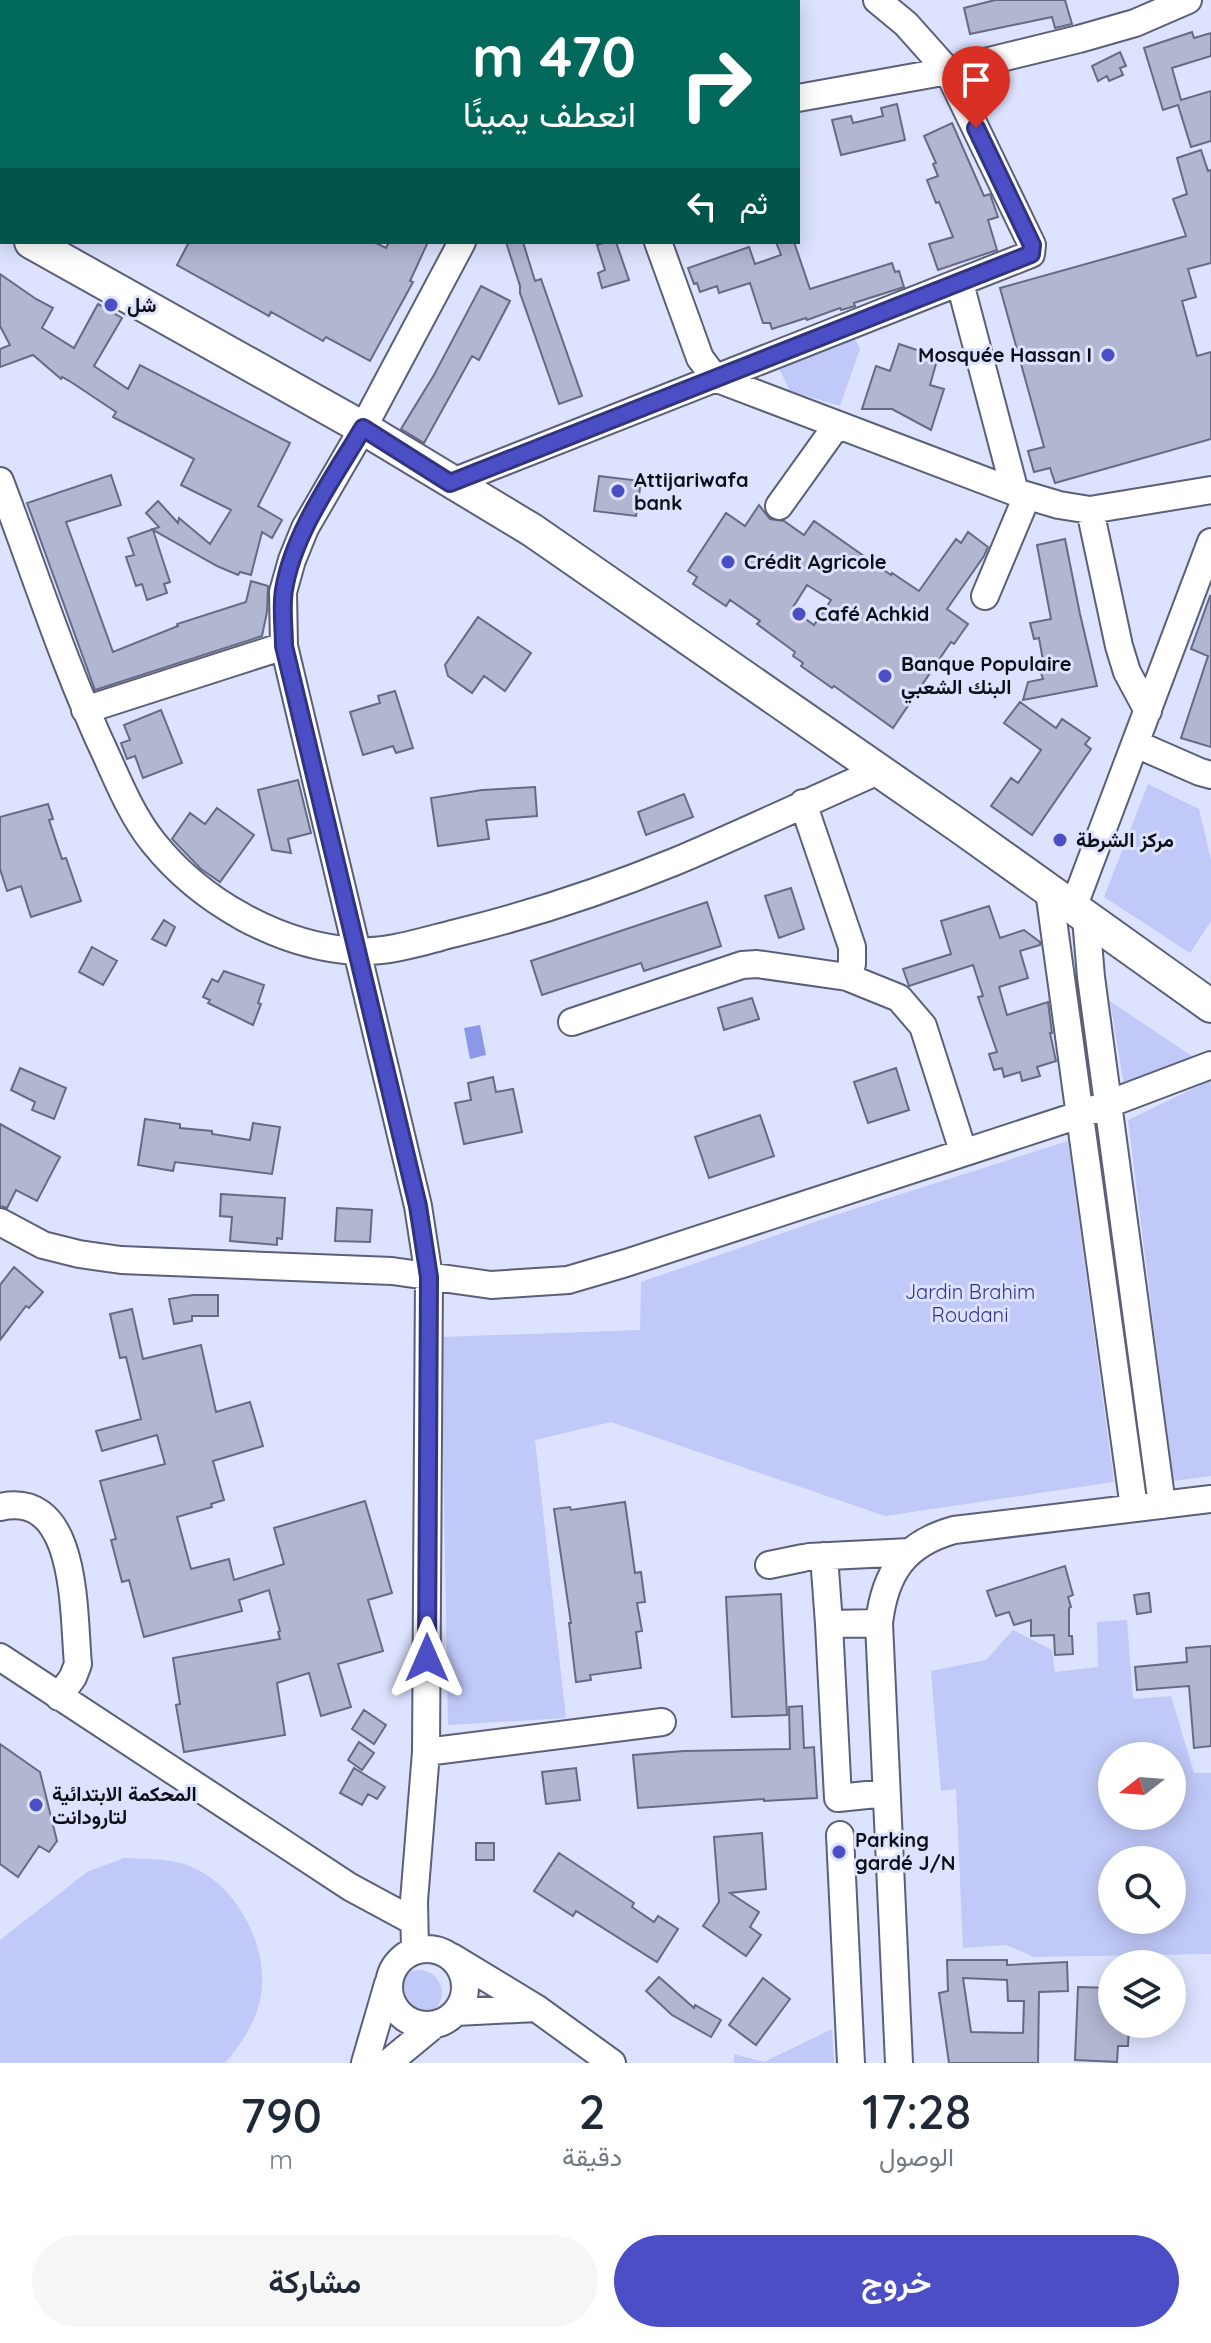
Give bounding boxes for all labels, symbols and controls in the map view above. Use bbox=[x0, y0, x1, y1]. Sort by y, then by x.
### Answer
text: 470 m bbox=[472, 21, 636, 91]
icon: right bbox=[664, 32, 768, 136]
pin bbox=[942, 46, 1010, 128]
icon: arrive bbox=[954, 58, 998, 102]
text: انعطف يمينًا bbox=[463, 91, 636, 136]
icon: left bbox=[680, 184, 724, 228]
text: ثم bbox=[740, 184, 768, 222]
place label: شل bbox=[127, 292, 157, 317]
marker: شل bbox=[102, 296, 120, 314]
place label: Mosquée Hassan I bbox=[918, 342, 1092, 367]
marker: Mosquée Hassan I bbox=[1099, 346, 1117, 364]
place label: Attijariwafa bank bbox=[634, 467, 749, 515]
marker: Attijariwafa bank bbox=[609, 482, 627, 500]
place label: Crédit Agricole bbox=[744, 549, 886, 574]
marker: Crédit Agricole bbox=[719, 553, 737, 571]
place label: Café Achkid bbox=[815, 601, 929, 626]
marker: Café Achkid bbox=[790, 605, 808, 623]
place label: Banque Populaire البنك الشعبي bbox=[901, 651, 1072, 704]
marker: Banque Populaire البنك الشعبي bbox=[876, 667, 894, 685]
place label: مركز الشرطة bbox=[1076, 827, 1174, 853]
marker: مركز الشرطة bbox=[1051, 831, 1069, 849]
park label: Jardin Brahim Roudani bbox=[905, 1279, 1035, 1327]
position arrow bbox=[385, 1616, 469, 1700]
north arrow bbox=[1098, 1742, 1186, 1830]
map controls bbox=[1098, 1742, 1186, 2038]
place label: المحكمة الابتدائية لتارودانت bbox=[52, 1781, 197, 1830]
marker: المحكمة الابتدائية لتارودانت bbox=[27, 1796, 45, 1814]
place label: Parking gardé J/N bbox=[855, 1827, 956, 1875]
marker: Parking gardé J/N bbox=[830, 1843, 848, 1861]
button: search bbox=[1098, 1846, 1186, 1934]
button: layers bbox=[1098, 1950, 1186, 2038]
text: 2 bbox=[578, 2081, 606, 2141]
text: 17:28 bbox=[862, 2081, 971, 2141]
text: 790 bbox=[240, 2085, 322, 2145]
text: دقيقة bbox=[562, 2140, 622, 2173]
text: الوصول bbox=[879, 2140, 954, 2173]
text: m bbox=[269, 2143, 293, 2176]
button: مشاركة bbox=[32, 2235, 598, 2327]
button: خروج bbox=[614, 2235, 1179, 2327]

